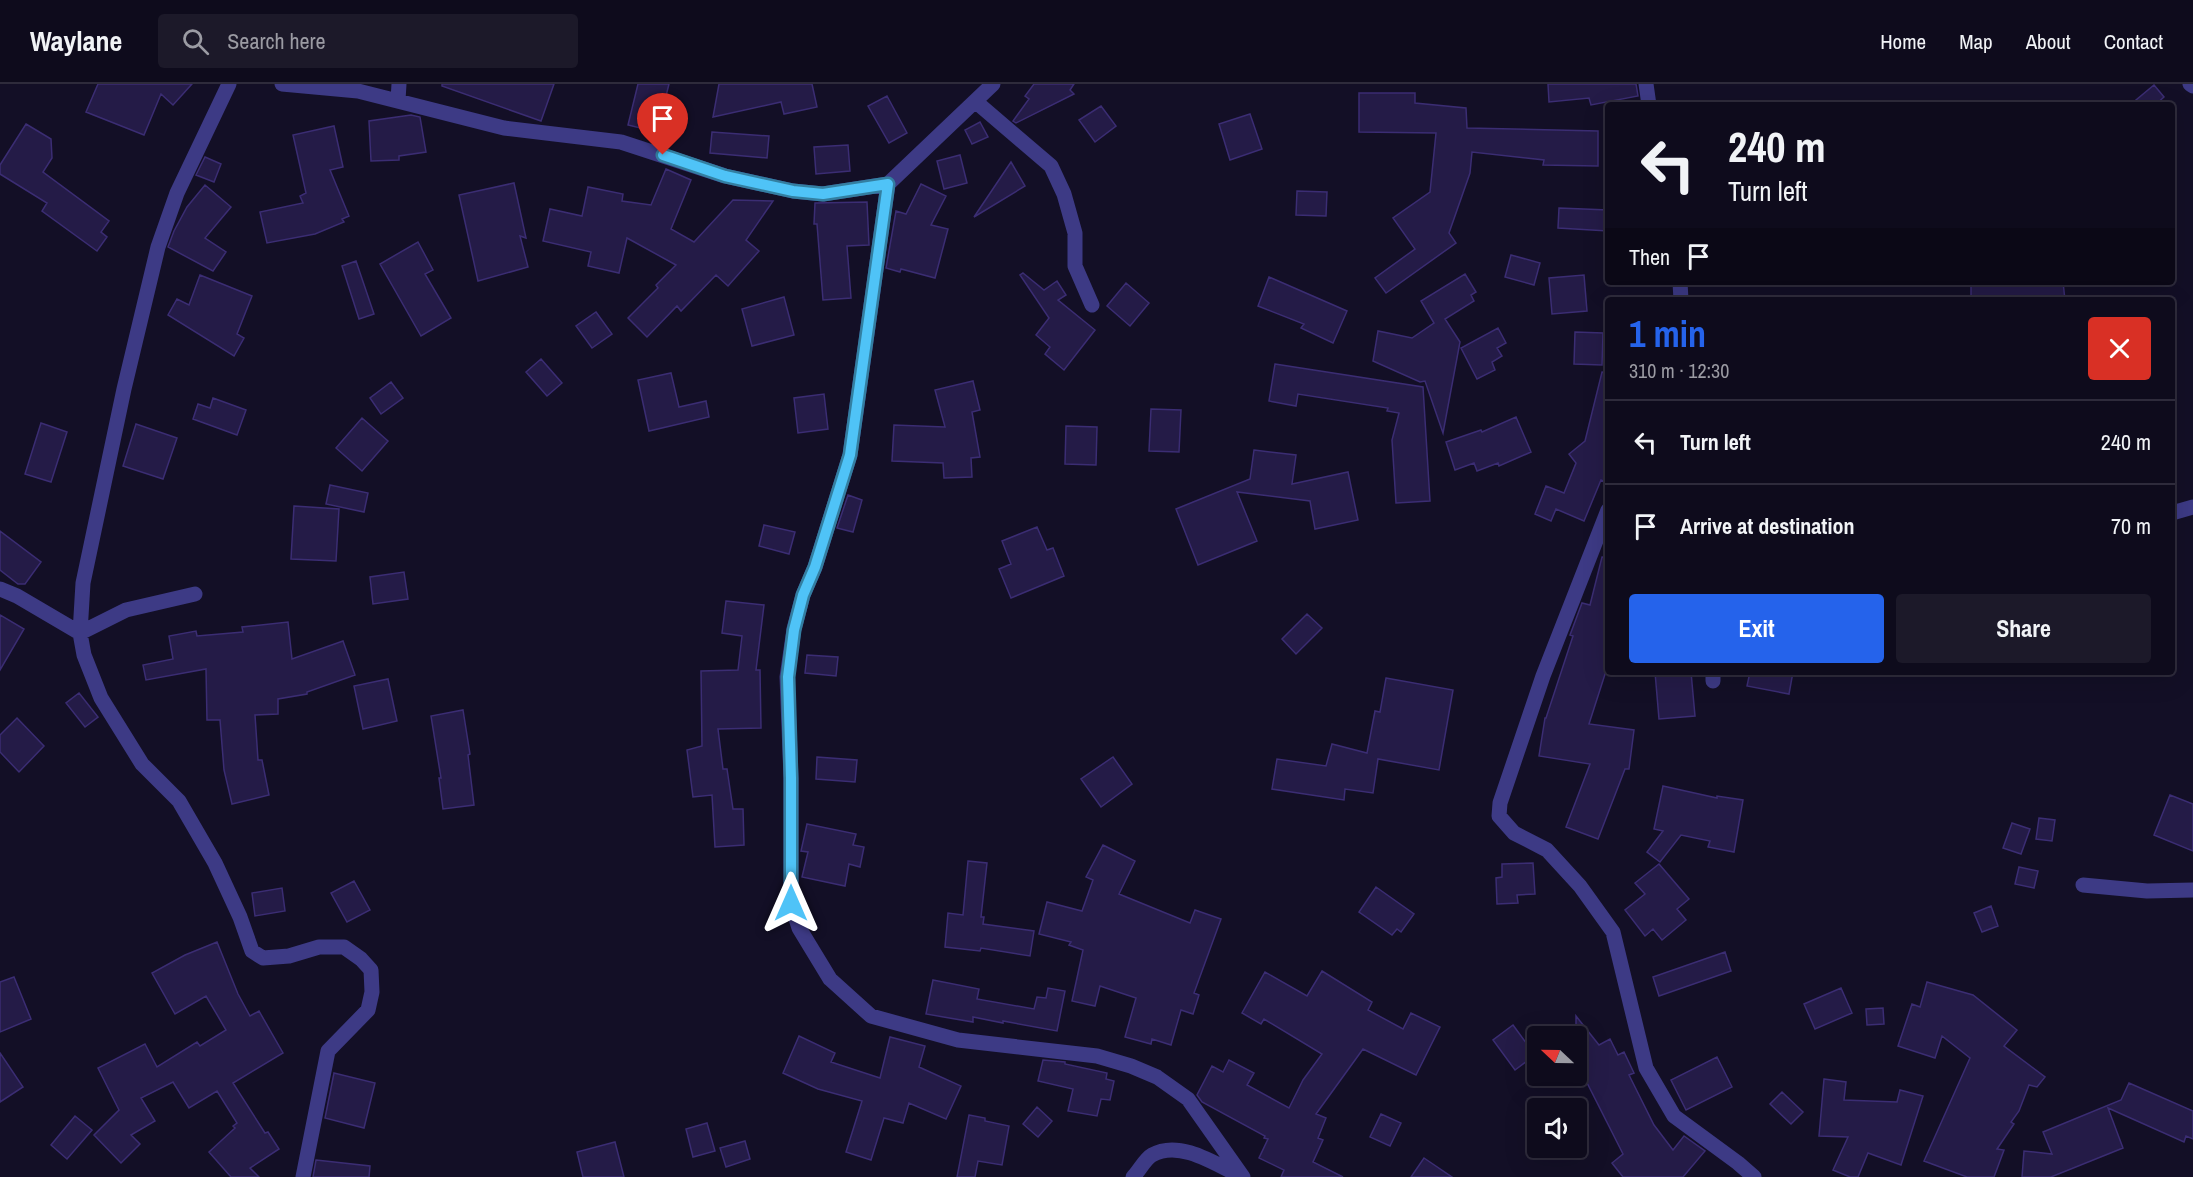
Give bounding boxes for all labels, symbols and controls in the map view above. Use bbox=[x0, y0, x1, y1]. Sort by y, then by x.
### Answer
search box bbox=[158, 14, 578, 68]
text: Waylane bbox=[30, 22, 122, 60]
icon: search bbox=[179, 25, 212, 58]
text: Search here bbox=[227, 26, 326, 56]
text: Home bbox=[1880, 27, 1926, 56]
text: Map bbox=[1959, 27, 1993, 56]
text: About bbox=[2026, 27, 2071, 56]
text: Contact bbox=[2104, 27, 2163, 56]
pin bbox=[637, 93, 688, 155]
icon: arrive bbox=[646, 102, 679, 135]
text: 240 m bbox=[1728, 119, 1826, 175]
icon: left bbox=[1629, 126, 1707, 204]
text: Turn left bbox=[1728, 173, 1807, 209]
icon: arrive bbox=[1682, 240, 1715, 273]
text: Then bbox=[1629, 242, 1670, 272]
text: 1 min bbox=[1629, 310, 1706, 358]
button: close bbox=[2088, 317, 2151, 380]
text: 310 m · 12:30 bbox=[1629, 357, 1729, 384]
icon: left bbox=[1629, 426, 1662, 459]
text: Turn left bbox=[1680, 427, 1751, 457]
text: 240 m bbox=[2101, 427, 2151, 457]
icon: arrive bbox=[1629, 510, 1662, 543]
text: Arrive at destination bbox=[1680, 511, 1854, 541]
text: 70 m bbox=[2111, 511, 2151, 541]
button: Exit bbox=[1629, 594, 1884, 663]
button: Share bbox=[1896, 594, 2151, 663]
position arrow bbox=[759, 871, 823, 935]
north arrow bbox=[1527, 1026, 1587, 1086]
map controls bbox=[1527, 1026, 1587, 1158]
button: sound bbox=[1527, 1098, 1587, 1158]

